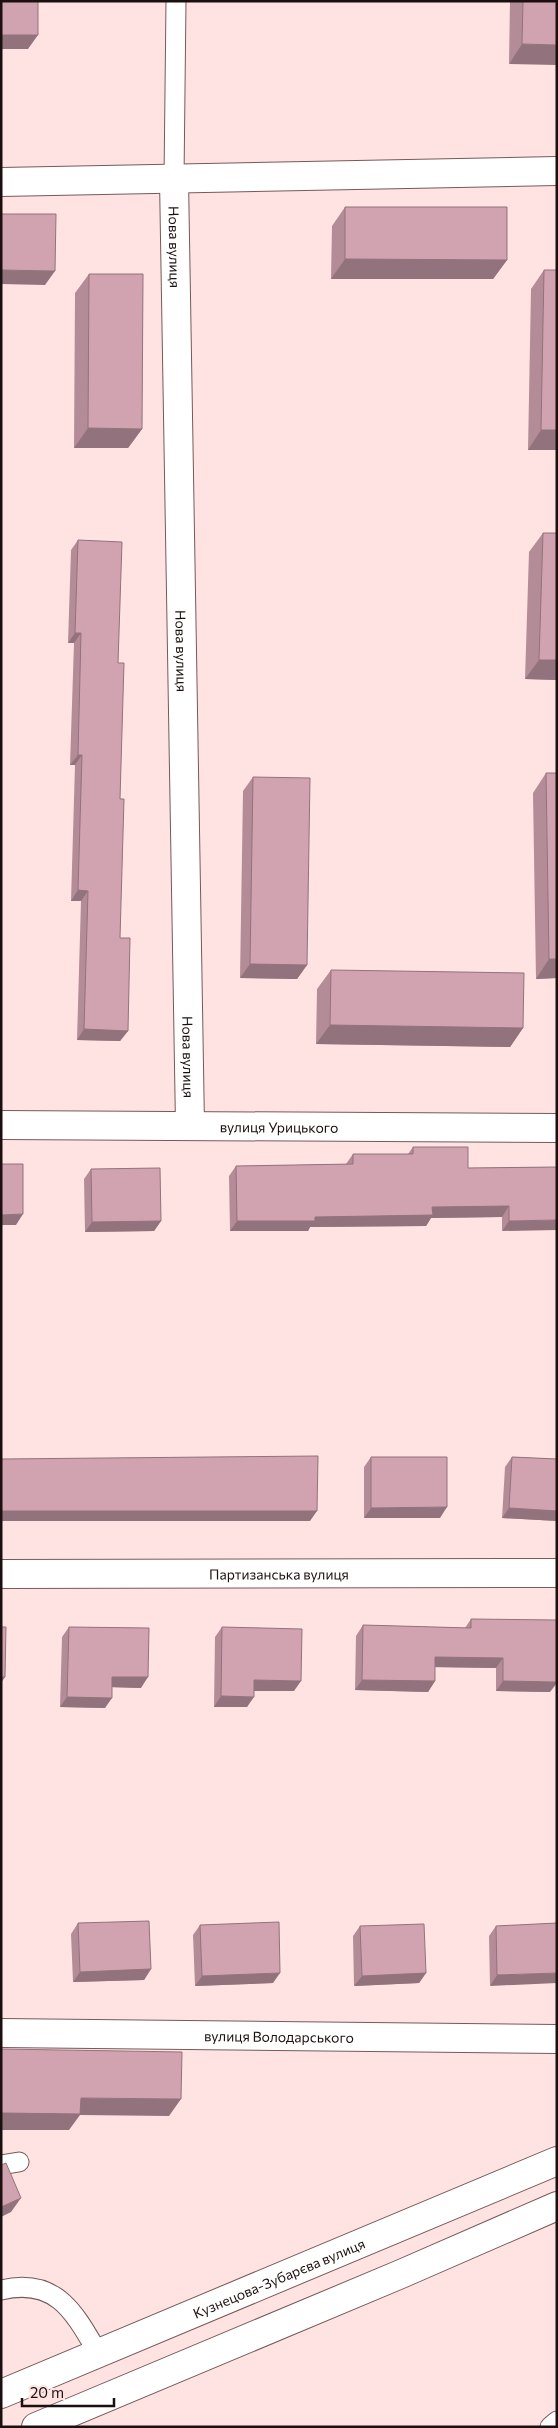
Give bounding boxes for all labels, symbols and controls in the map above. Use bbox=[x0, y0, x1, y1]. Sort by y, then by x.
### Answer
street label: Нова вулиця bbox=[166, 206, 184, 288]
street label: Нова вулиця bbox=[173, 610, 191, 692]
street label: Нова вулиця bbox=[180, 1016, 198, 1098]
street label: вулиця Урицького bbox=[220, 1118, 338, 1135]
street label: Партизанська вулиця bbox=[209, 1565, 349, 1582]
street label: вулиця Володарського bbox=[204, 2027, 354, 2045]
street label: Кузнецова-Зубарєва вулиця bbox=[190, 2234, 367, 2321]
scale bar bbox=[22, 2376, 115, 2408]
text: 20 m bbox=[30, 2383, 64, 2401]

